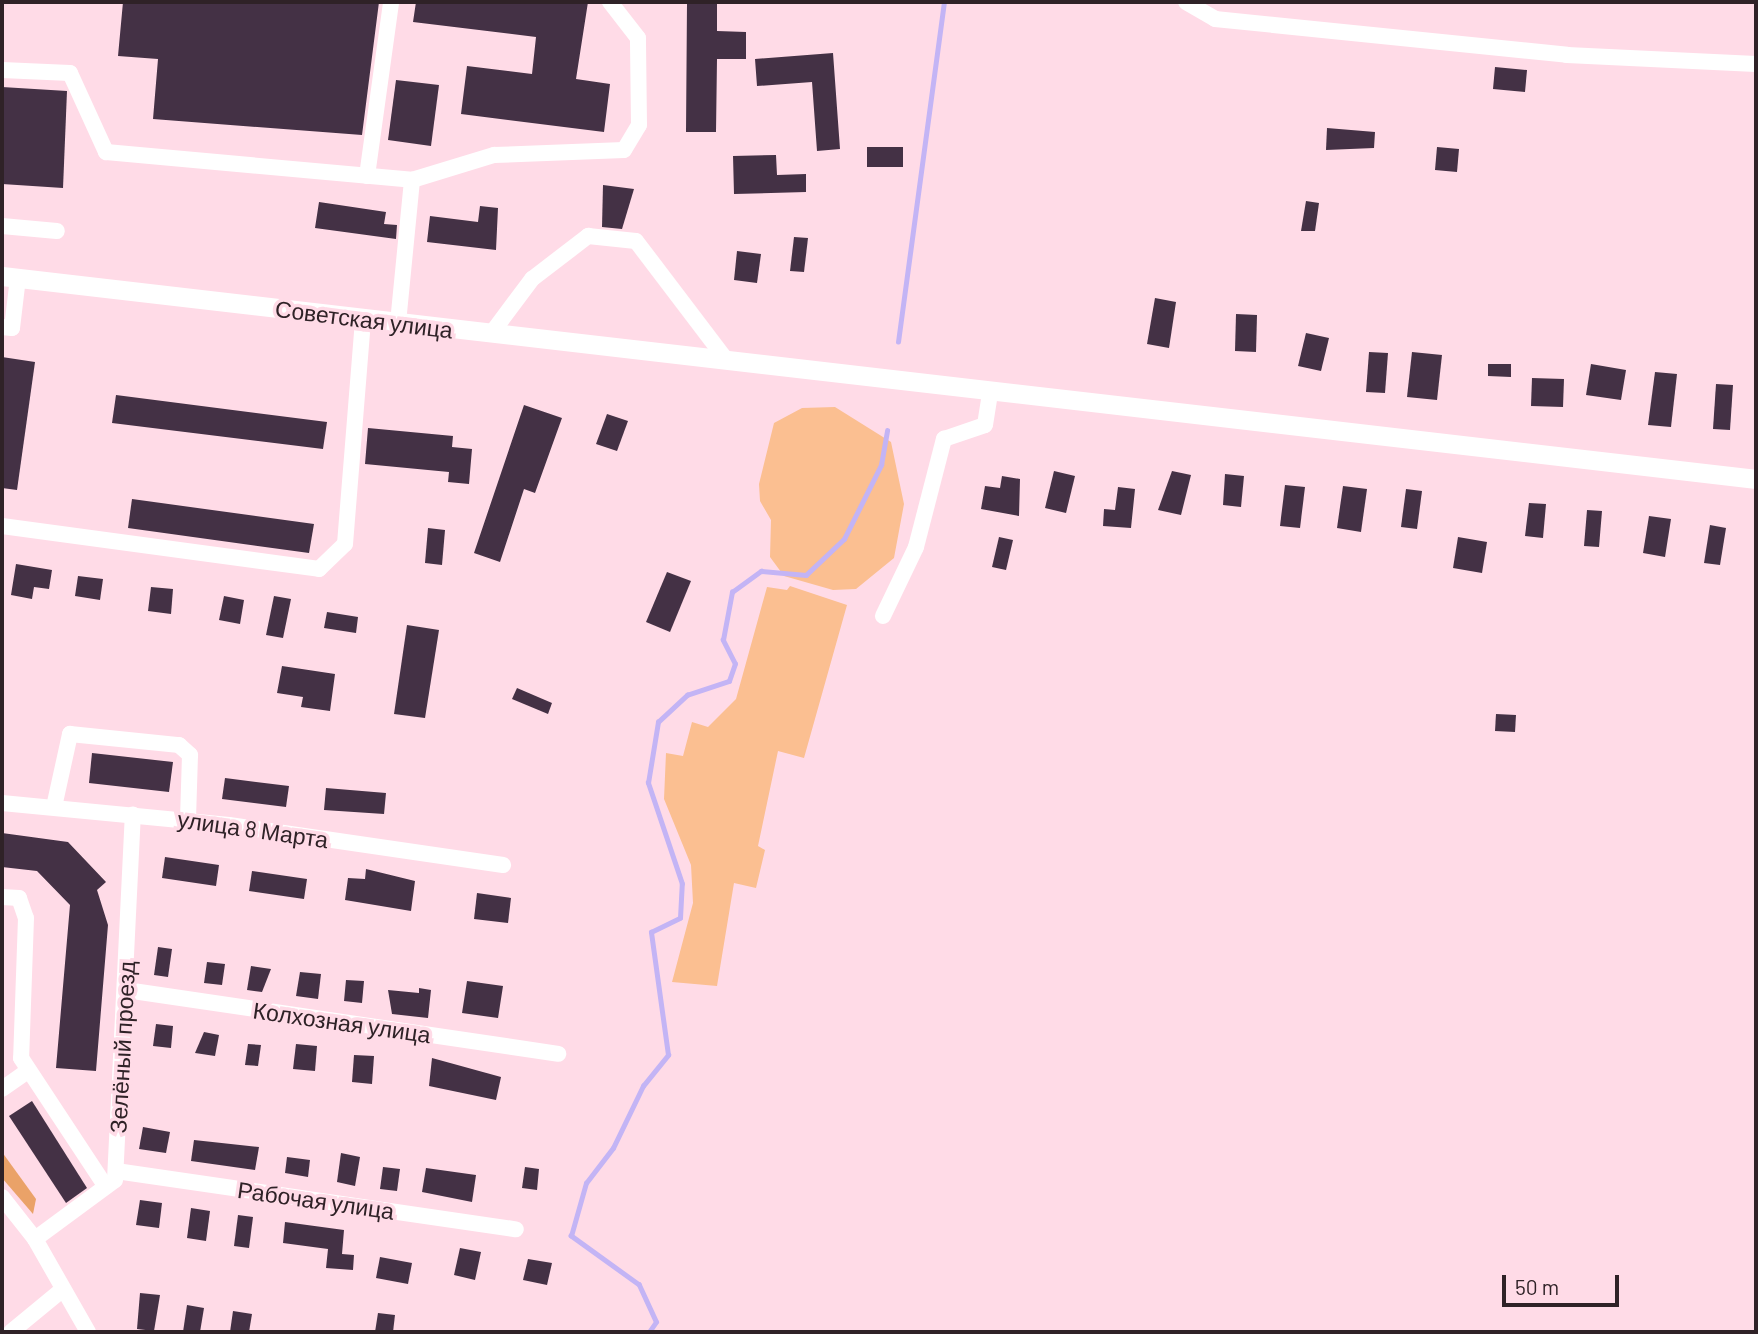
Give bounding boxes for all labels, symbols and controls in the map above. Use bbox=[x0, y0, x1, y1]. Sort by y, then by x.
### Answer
street label: Советская улица bbox=[274, 294, 454, 344]
street label: улица 8 Марта bbox=[176, 805, 330, 853]
street label: Зелёный проезд bbox=[104, 960, 140, 1134]
street label: Колхозная улица bbox=[251, 996, 433, 1048]
street label: Рабочая улица bbox=[236, 1175, 396, 1225]
scale bar bbox=[1506, 1260, 1623, 1304]
text: 50 m bbox=[1515, 1274, 1559, 1299]

